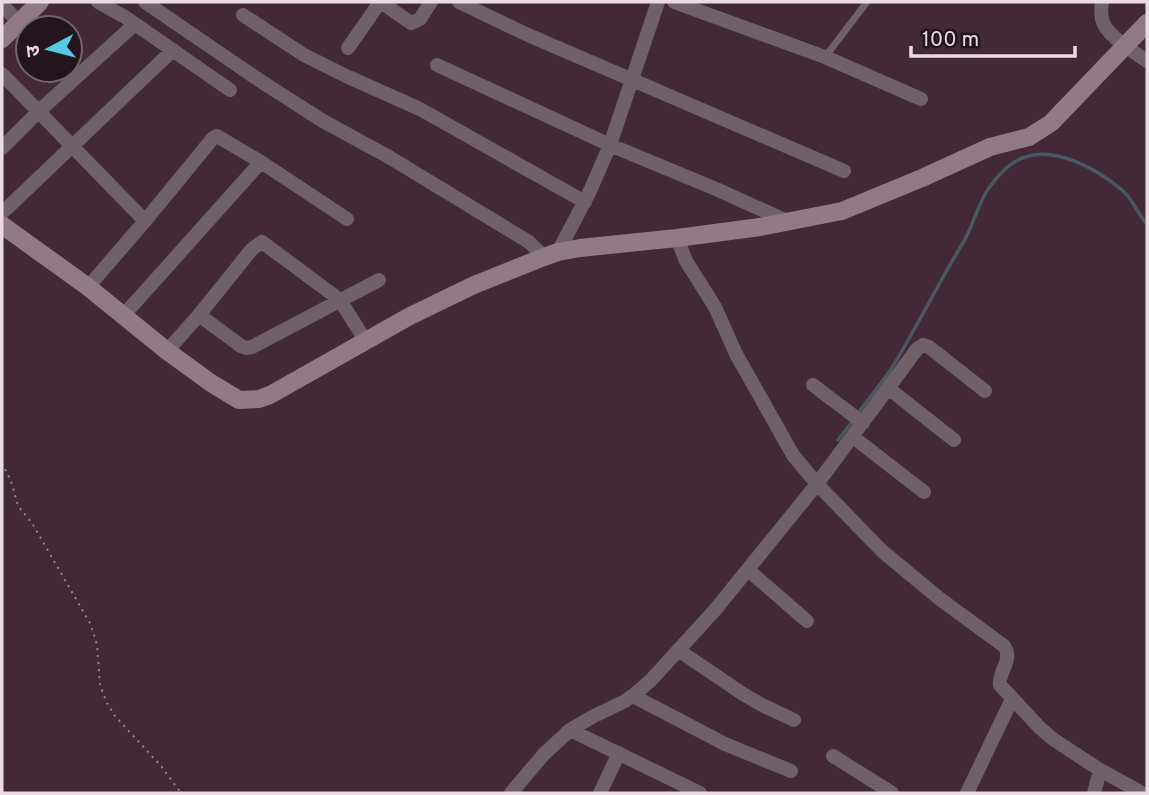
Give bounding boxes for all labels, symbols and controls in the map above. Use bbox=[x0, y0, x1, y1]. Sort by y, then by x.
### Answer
north arrow bbox=[14, 14, 84, 84]
scale bar bbox=[911, 14, 1076, 58]
text: 100 m bbox=[922, 27, 979, 54]
text: उ bbox=[21, 43, 47, 58]

